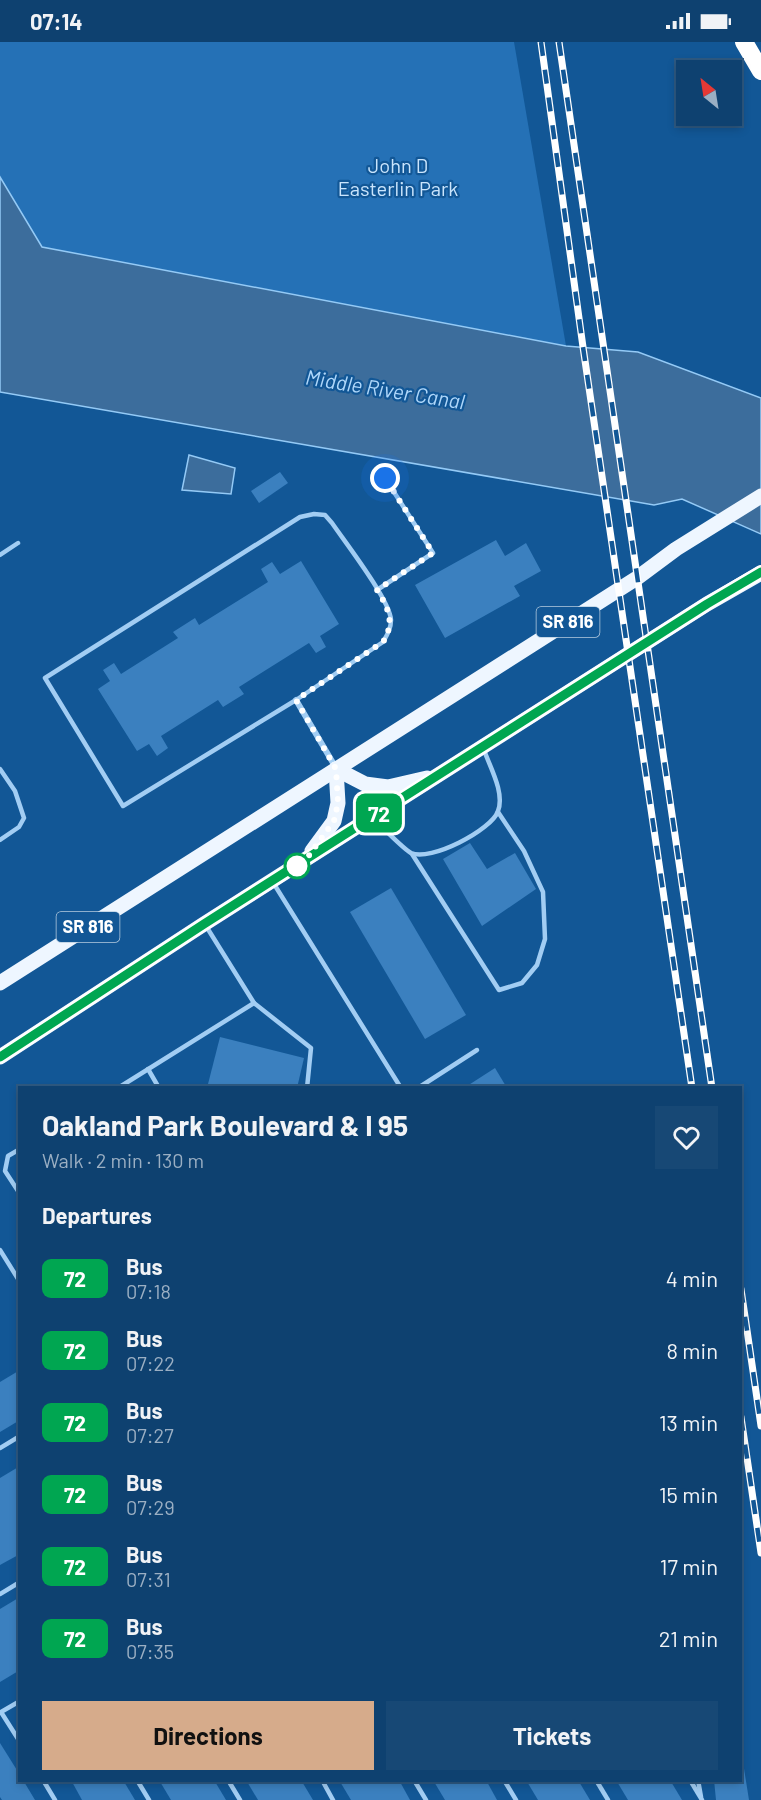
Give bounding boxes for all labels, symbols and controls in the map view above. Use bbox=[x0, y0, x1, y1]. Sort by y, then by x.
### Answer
text: 07:14 bbox=[30, 8, 83, 34]
north arrow bbox=[676, 60, 742, 126]
map controls bbox=[676, 60, 742, 126]
park label: John D Easterlin Park bbox=[338, 153, 458, 200]
water label: Middle River Canal bbox=[304, 364, 467, 414]
your location bbox=[370, 463, 400, 493]
road number: SR 816 bbox=[536, 607, 600, 637]
line badge: 72 bbox=[352, 794, 406, 832]
text: 72 bbox=[368, 801, 390, 826]
unlabelled marker bbox=[284, 853, 310, 879]
road number: SR 816 bbox=[56, 912, 119, 942]
button: heart bbox=[655, 1106, 718, 1169]
text: Oakland Park Boulevard & I 95 bbox=[42, 1108, 408, 1142]
text: Walk · 2 min · 130 m bbox=[42, 1148, 204, 1172]
text: Departures bbox=[42, 1202, 152, 1228]
text: Bus bbox=[126, 1253, 163, 1279]
text: 4 min bbox=[666, 1265, 718, 1291]
text: 72 bbox=[64, 1266, 86, 1291]
text: 07:18 bbox=[126, 1279, 171, 1303]
text: Bus bbox=[126, 1325, 163, 1351]
text: 8 min bbox=[666, 1337, 718, 1363]
text: 72 bbox=[64, 1338, 86, 1363]
text: 07:22 bbox=[126, 1351, 175, 1375]
text: Bus bbox=[126, 1397, 163, 1423]
text: 13 min bbox=[659, 1409, 718, 1435]
text: 72 bbox=[64, 1410, 86, 1435]
text: 07:27 bbox=[126, 1423, 174, 1447]
text: Bus bbox=[126, 1469, 163, 1495]
text: 15 min bbox=[659, 1481, 718, 1507]
text: 72 bbox=[64, 1482, 86, 1507]
text: 07:29 bbox=[126, 1495, 175, 1519]
text: Bus bbox=[126, 1541, 163, 1567]
text: 17 min bbox=[660, 1553, 718, 1579]
text: 72 bbox=[64, 1554, 86, 1579]
text: 07:31 bbox=[126, 1567, 171, 1591]
text: Bus bbox=[126, 1613, 163, 1639]
text: 21 min bbox=[659, 1625, 718, 1651]
text: 72 bbox=[64, 1626, 86, 1651]
text: 07:35 bbox=[126, 1639, 174, 1663]
button: Directions bbox=[42, 1701, 374, 1770]
button: Tickets bbox=[386, 1701, 718, 1770]

